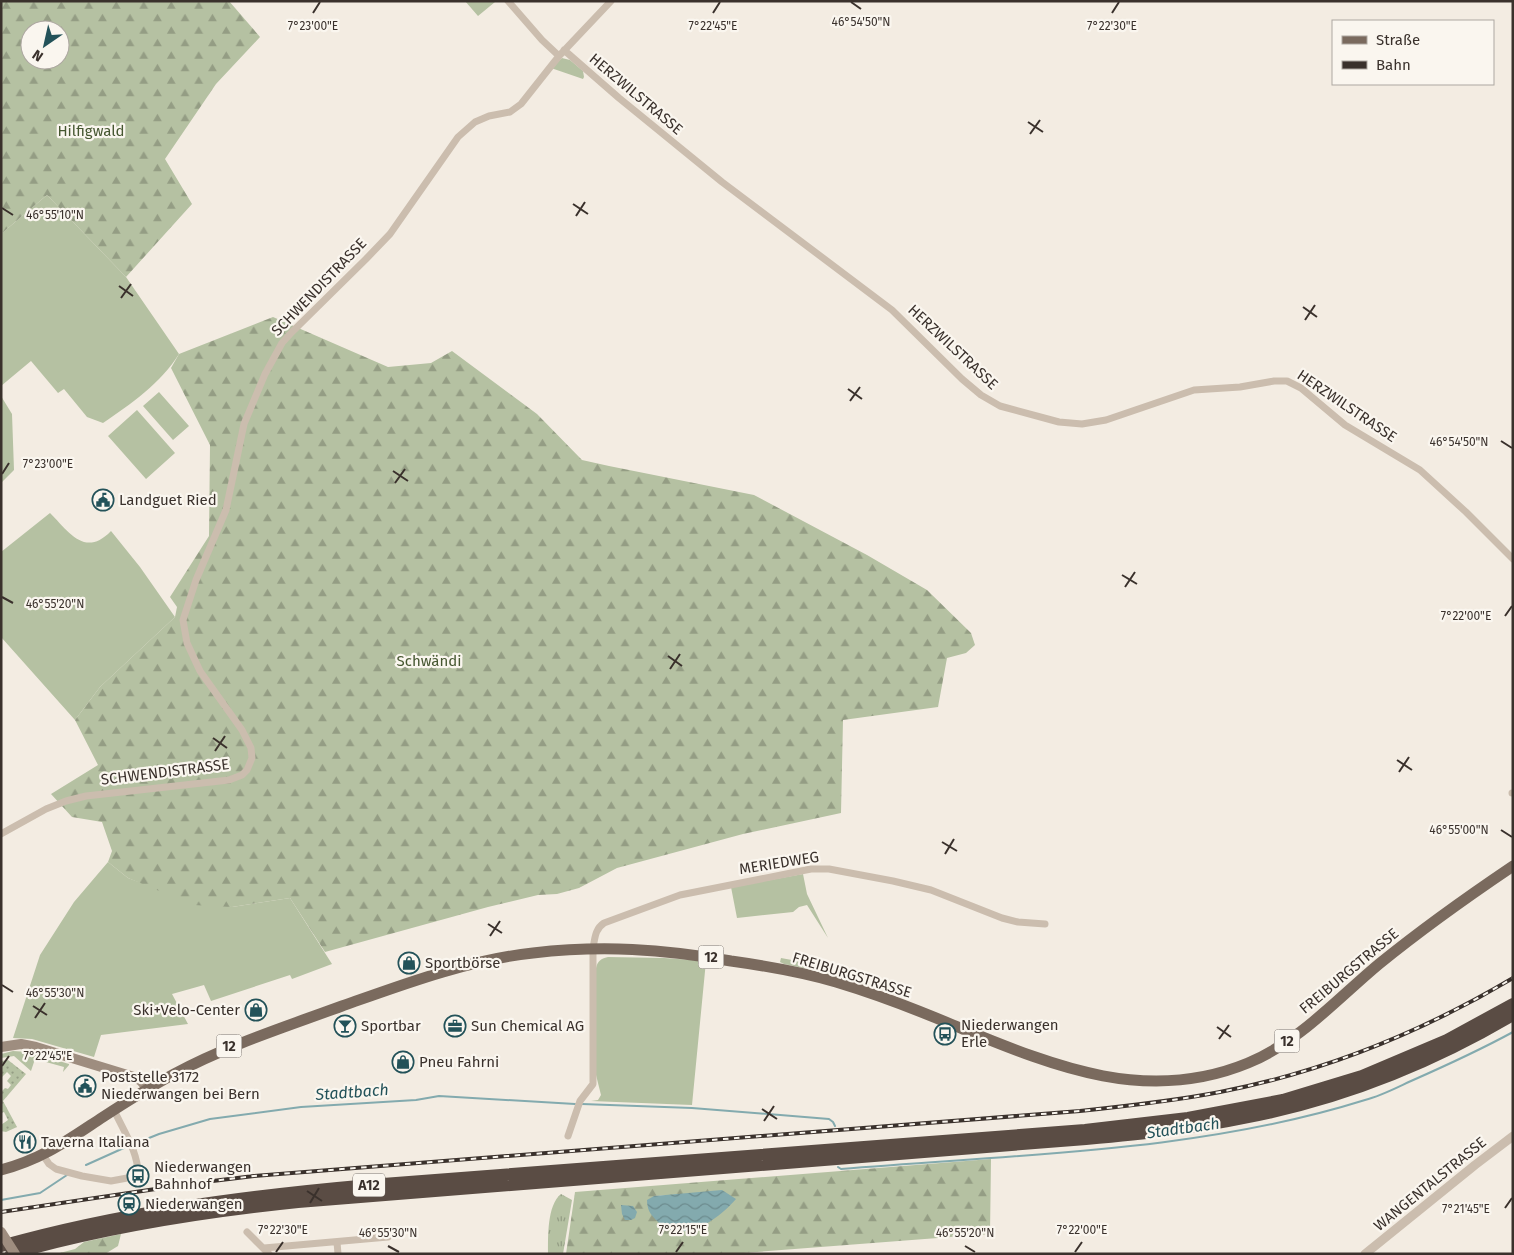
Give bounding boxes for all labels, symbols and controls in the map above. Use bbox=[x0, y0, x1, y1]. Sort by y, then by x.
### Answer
text: 46°54'50"N bbox=[832, 15, 890, 29]
text: 7°23'00"E bbox=[288, 19, 338, 33]
text: 7°22'45"E bbox=[689, 19, 737, 33]
text: 7°22'30"E bbox=[1087, 19, 1137, 33]
north arrow bbox=[20, 20, 70, 70]
legend bbox=[1332, 20, 1494, 85]
text: Straße bbox=[1376, 31, 1420, 49]
text: N bbox=[29, 46, 47, 65]
street label: HERZWILSTRASSE bbox=[586, 50, 686, 138]
text: Bahn bbox=[1376, 56, 1411, 74]
park label: Hilfigwald bbox=[57, 122, 125, 140]
text: 46°55'10"N bbox=[26, 208, 84, 222]
street label: SCHWENDISTRASSE bbox=[268, 234, 370, 340]
street label: HERZWILSTRASSE bbox=[904, 301, 1002, 393]
street label: HERZWILSTRASSE bbox=[1294, 366, 1400, 446]
text: 46°54'50"N bbox=[1430, 435, 1488, 449]
text: 7°23'00"E bbox=[23, 457, 73, 471]
public building icon: Landguet Ried bbox=[91, 488, 115, 512]
place label: Landguet Ried bbox=[119, 491, 217, 509]
text: 46°55'20"N bbox=[26, 597, 84, 611]
text: 7°22'00"E bbox=[1441, 609, 1491, 623]
park label: Schwändi bbox=[397, 652, 461, 670]
street label: SCHWENDISTRASSE bbox=[100, 755, 230, 789]
text: 46°55'00"N bbox=[1429, 823, 1489, 837]
street label: MERIEDWEG bbox=[738, 848, 820, 878]
street label: FREIBURGSTRASSE bbox=[1296, 924, 1402, 1018]
road number: 12 bbox=[698, 946, 724, 969]
street label: FREIBURGSTRASSE bbox=[790, 948, 914, 1002]
shop icon: Sportbörse bbox=[397, 951, 421, 975]
place label: Sportbörse bbox=[425, 954, 500, 972]
text: 46°55'30"N bbox=[26, 986, 84, 1000]
shop icon: Ski+Velo-Center bbox=[244, 998, 268, 1022]
place label: Ski+Velo-Center bbox=[133, 1001, 240, 1019]
bar icon: Sportbar bbox=[333, 1014, 357, 1038]
office icon: Sun Chemical AG bbox=[443, 1014, 467, 1038]
place label: Niederwangen Erle bbox=[961, 1016, 1059, 1051]
place label: Sportbar bbox=[361, 1017, 421, 1035]
place label: Sun Chemical AG bbox=[471, 1017, 584, 1035]
bus stop icon: Niederwangen Erle bbox=[933, 1022, 957, 1046]
road number: 12 bbox=[1274, 1030, 1300, 1052]
road number: 12 bbox=[216, 1034, 242, 1058]
text: 7°22'45"E bbox=[24, 1049, 72, 1063]
shop icon: Pneu Fahrni bbox=[391, 1050, 415, 1074]
place label: Pneu Fahrni bbox=[419, 1053, 499, 1071]
place label: Poststelle 3172 Niederwangen bei Bern bbox=[101, 1068, 260, 1103]
public building icon: Poststelle 3172 Niederwangen bei Bern bbox=[73, 1074, 97, 1098]
water label: Stadtbach bbox=[314, 1080, 389, 1104]
water label: Stadtbach bbox=[1144, 1113, 1221, 1143]
restaurant icon: Taverna Italiana bbox=[13, 1130, 37, 1154]
place label: Taverna Italiana bbox=[41, 1133, 150, 1151]
street label: WANGENTALSTRASSE bbox=[1370, 1133, 1490, 1235]
place label: Niederwangen Bahnhof bbox=[154, 1158, 252, 1193]
bus stop icon: Niederwangen Bahnhof bbox=[126, 1164, 150, 1188]
road number: A12 bbox=[353, 1174, 385, 1196]
station icon: Niederwangen bbox=[117, 1192, 141, 1216]
place label: Niederwangen bbox=[145, 1195, 243, 1213]
text: 7°21'45"E bbox=[1442, 1202, 1490, 1216]
text: 7°22'30"E bbox=[258, 1223, 308, 1237]
text: 7°22'15"E bbox=[659, 1223, 707, 1237]
text: 7°22'00"E bbox=[1057, 1223, 1107, 1237]
text: 46°55'30"N bbox=[359, 1226, 417, 1240]
text: 46°55'20"N bbox=[936, 1226, 994, 1240]

